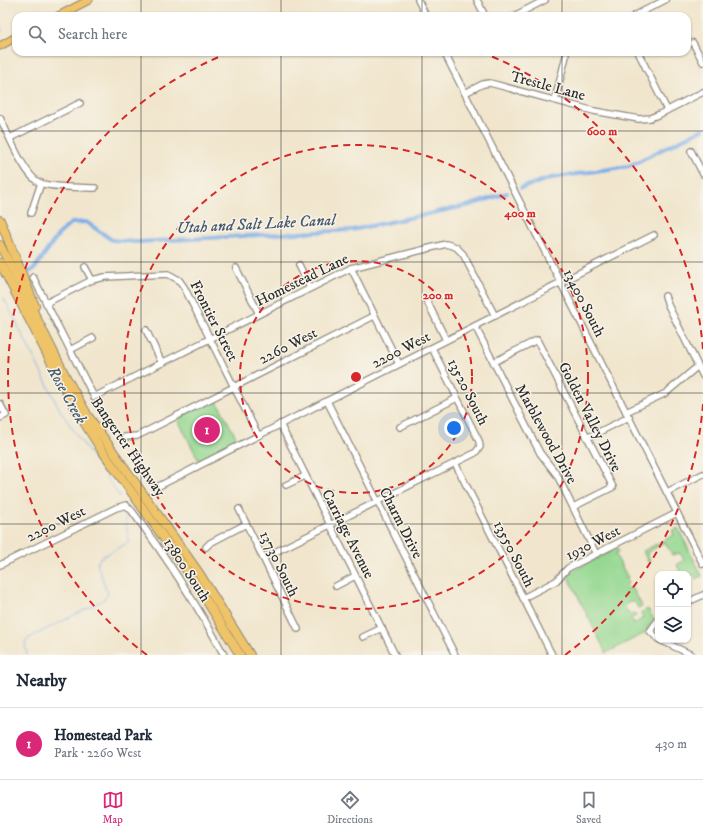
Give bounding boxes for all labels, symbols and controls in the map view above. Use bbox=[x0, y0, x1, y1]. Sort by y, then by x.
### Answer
search box bbox=[12, 12, 691, 56]
icon: search bbox=[26, 23, 48, 45]
text: Search here bbox=[58, 25, 127, 44]
street label: Trestle Lane bbox=[509, 67, 587, 105]
text: 600 m bbox=[587, 124, 617, 139]
text: 400 m bbox=[503, 206, 536, 221]
water label: Utah and Salt Lake Canal bbox=[176, 210, 338, 238]
street label: Homestead Lane bbox=[252, 249, 352, 311]
street label: 13400 South bbox=[559, 266, 609, 340]
street label: Frontier Street bbox=[186, 277, 243, 365]
text: 200 m bbox=[423, 288, 453, 303]
street label: 2260 West bbox=[256, 323, 320, 369]
street label: 2200 West bbox=[369, 327, 434, 373]
street label: 13520 South bbox=[443, 355, 493, 429]
street label: Golden Valley Drive bbox=[554, 359, 626, 475]
water label: Rose Creek bbox=[42, 362, 91, 428]
centre of rings bbox=[349, 370, 363, 384]
street label: Marblewood Drive bbox=[511, 381, 581, 487]
street label: Bangerter Highway bbox=[87, 394, 170, 501]
pin: 1 bbox=[194, 415, 220, 445]
your location bbox=[444, 418, 464, 438]
street label: Charm Drive bbox=[375, 484, 427, 562]
street label: Carriage Avenue bbox=[317, 486, 379, 582]
street label: 2200 West bbox=[23, 502, 89, 546]
street label: 13550 South bbox=[489, 517, 539, 591]
street label: 1930 West bbox=[562, 521, 624, 565]
street label: 13730 South bbox=[255, 528, 303, 600]
street label: 13800 South bbox=[159, 534, 215, 606]
map controls bbox=[655, 571, 691, 643]
button: locate bbox=[655, 571, 691, 607]
button: layers bbox=[655, 607, 691, 643]
text: Nearby bbox=[16, 670, 66, 692]
text: Homestead Park bbox=[54, 726, 152, 745]
text: 1 bbox=[27, 736, 31, 752]
text: 430 m bbox=[655, 736, 687, 752]
text: Park · 2260 West bbox=[54, 745, 141, 761]
tab: Map bbox=[102, 789, 124, 827]
tab: Directions bbox=[327, 789, 373, 827]
tab: Saved bbox=[576, 789, 601, 827]

